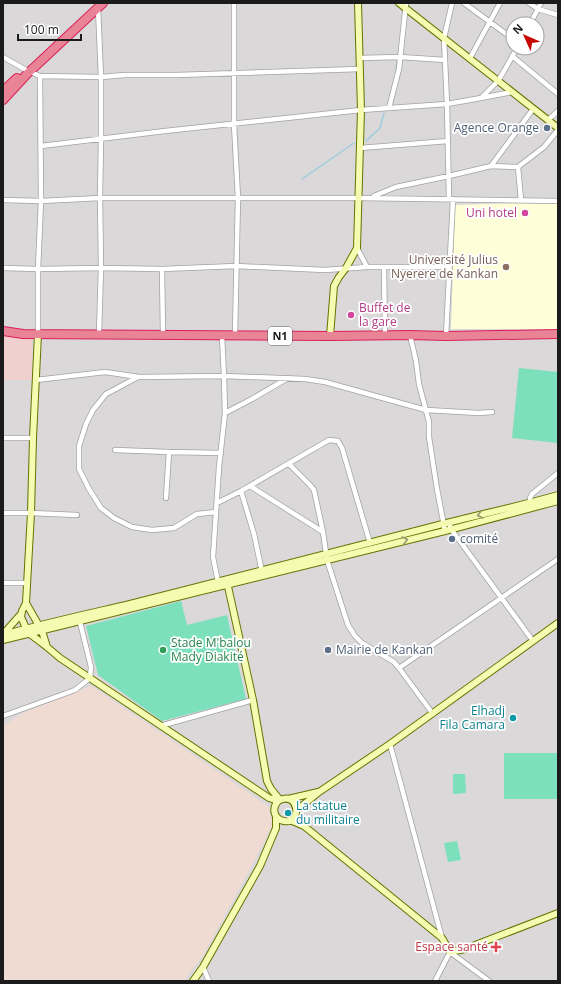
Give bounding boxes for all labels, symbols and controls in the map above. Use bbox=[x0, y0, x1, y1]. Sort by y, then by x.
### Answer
scale bar bbox=[18, 16, 81, 42]
north arrow bbox=[505, 16, 545, 56]
text: N bbox=[509, 20, 526, 37]
text: 100 m bbox=[24, 21, 59, 38]
place label: Agence Orange bbox=[454, 119, 539, 136]
marker: Agence Orange bbox=[542, 123, 552, 133]
place label: Uni hotel bbox=[466, 204, 517, 221]
marker: Uni hotel bbox=[520, 208, 530, 218]
place label: Université Julius Nyerere de Kankan bbox=[391, 251, 498, 282]
marker: Université Julius Nyerere de Kankan bbox=[501, 262, 511, 272]
place label: Buffet de la gare bbox=[359, 299, 411, 330]
marker: Buffet de la gare bbox=[346, 310, 356, 320]
road number: N1 bbox=[268, 327, 292, 345]
one-way arrow bbox=[476, 510, 483, 519]
place label: comité bbox=[460, 530, 498, 547]
marker: comité bbox=[447, 534, 457, 544]
one-way arrow bbox=[401, 537, 408, 545]
place label: Stade M'balou Mady Diakité bbox=[171, 634, 251, 665]
place label: Mairie de Kankan bbox=[336, 641, 433, 658]
marker: Stade M'balou Mady Diakité bbox=[158, 645, 168, 655]
marker: Mairie de Kankan bbox=[323, 645, 333, 655]
place label: Elhadj Fila Camara bbox=[439, 702, 505, 733]
marker: Elhadj Fila Camara bbox=[508, 713, 518, 723]
place label: La statue du militaire bbox=[296, 797, 360, 828]
marker: La statue du militaire bbox=[283, 808, 293, 818]
place label: Espace santé bbox=[415, 938, 488, 955]
marker: Espace santé bbox=[491, 942, 501, 952]

